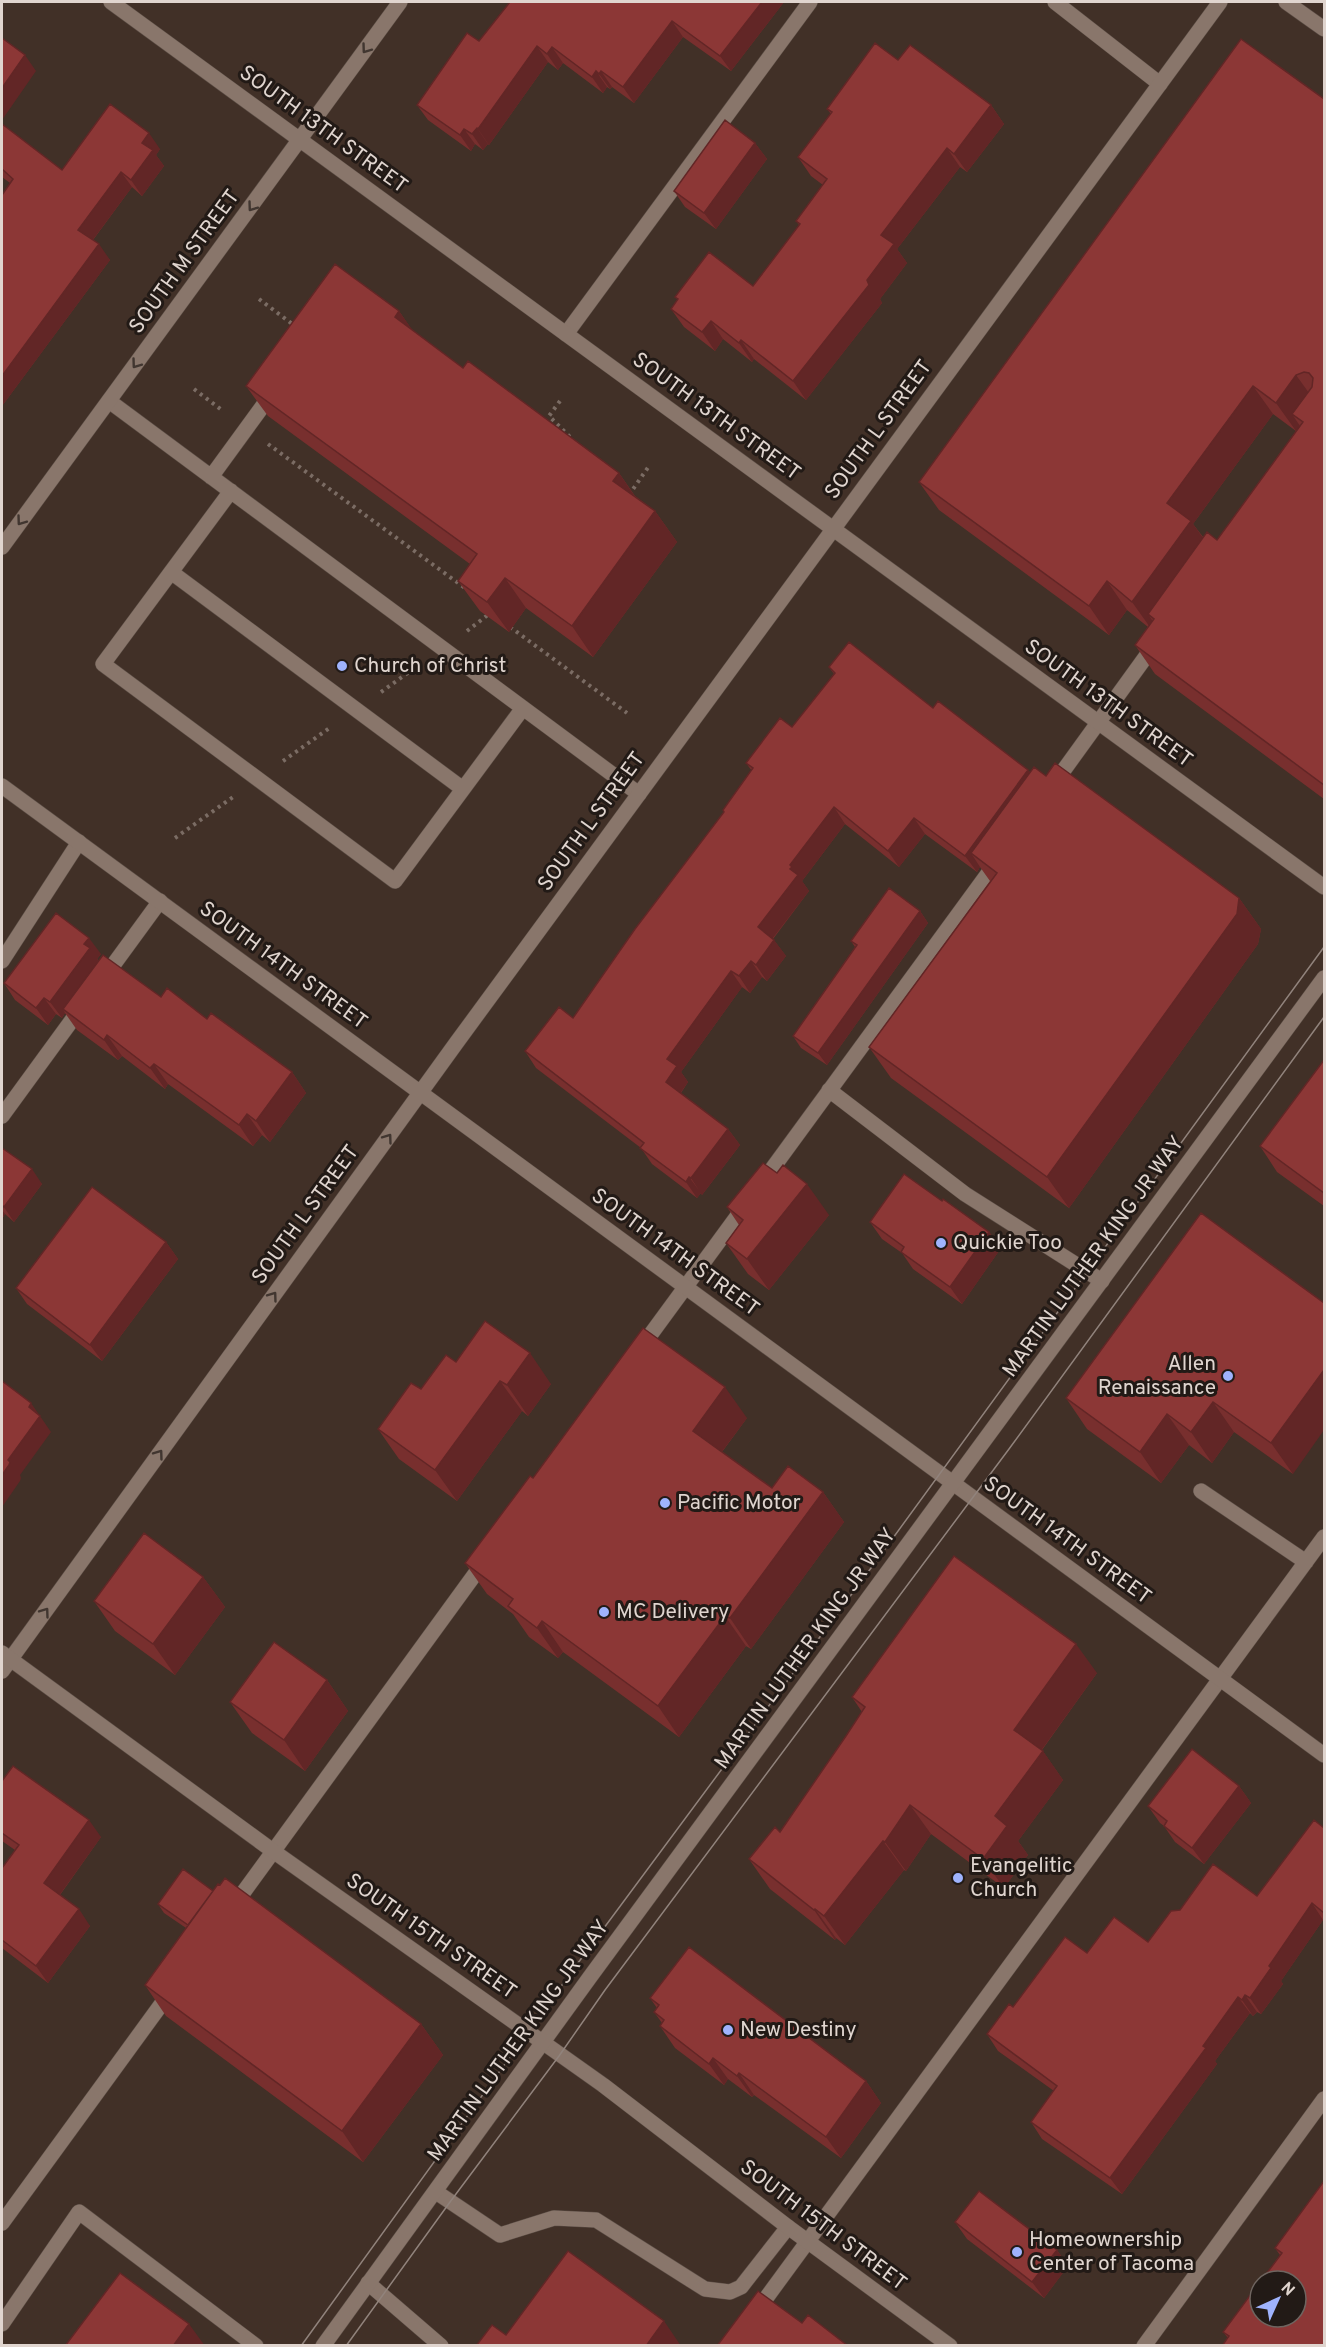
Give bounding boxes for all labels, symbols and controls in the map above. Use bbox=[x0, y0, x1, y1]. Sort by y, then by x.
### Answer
one-way arrow bbox=[362, 42, 373, 53]
street label: SOUTH 13TH STREET bbox=[233, 60, 413, 200]
street label: SOUTH M STREET bbox=[124, 185, 246, 339]
one-way arrow bbox=[248, 200, 259, 211]
street label: SOUTH 13TH STREET bbox=[626, 347, 806, 487]
street label: SOUTH L STREET bbox=[819, 355, 939, 505]
one-way arrow bbox=[132, 357, 143, 368]
one-way arrow bbox=[17, 514, 28, 525]
street label: SOUTH 13TH STREET bbox=[1018, 634, 1198, 774]
place label: Church of Christ bbox=[354, 653, 506, 680]
marker: Church of Christ bbox=[335, 659, 349, 673]
street label: SOUTH L STREET bbox=[532, 747, 652, 897]
street label: SOUTH 14TH STREET bbox=[194, 896, 372, 1036]
street label: MARTIN LUTHER KING JR WAY bbox=[997, 1131, 1191, 1383]
one-way arrow bbox=[381, 1133, 392, 1144]
street label: SOUTH L STREET bbox=[246, 1140, 366, 1290]
street label: SOUTH 14TH STREET bbox=[586, 1183, 764, 1323]
place label: Quickie Too bbox=[953, 1230, 1062, 1257]
marker: Quickie Too bbox=[934, 1236, 948, 1250]
one-way arrow bbox=[266, 1291, 277, 1302]
place label: Allen Renaissance bbox=[1098, 1351, 1216, 1402]
marker: Allen Renaissance bbox=[1221, 1369, 1235, 1383]
one-way arrow bbox=[152, 1449, 163, 1460]
street label: SOUTH 14TH STREET bbox=[978, 1471, 1156, 1611]
place label: Pacific Motor bbox=[677, 1490, 801, 1517]
marker: Pacific Motor bbox=[658, 1496, 672, 1510]
street label: MARTIN LUTHER KING JR WAY bbox=[709, 1523, 903, 1775]
place label: MC Delivery bbox=[616, 1599, 729, 1626]
marker: MC Delivery bbox=[597, 1605, 611, 1619]
one-way arrow bbox=[38, 1607, 49, 1618]
place label: Evangelitic Church bbox=[970, 1853, 1072, 1904]
street label: SOUTH 15TH STREET bbox=[341, 1868, 521, 2006]
marker: Evangelitic Church bbox=[951, 1871, 965, 1885]
street label: MARTIN LUTHER KING JR WAY bbox=[422, 1915, 616, 2167]
place label: New Destiny bbox=[740, 2017, 857, 2044]
marker: New Destiny bbox=[721, 2023, 735, 2037]
street label: SOUTH 15TH STREET bbox=[734, 2154, 912, 2298]
place label: Homeownership Center of Tacoma bbox=[1029, 2227, 1194, 2278]
marker: Homeownership Center of Tacoma bbox=[1010, 2245, 1024, 2259]
north arrow bbox=[1248, 2269, 1308, 2329]
text: N bbox=[1276, 2279, 1298, 2301]

